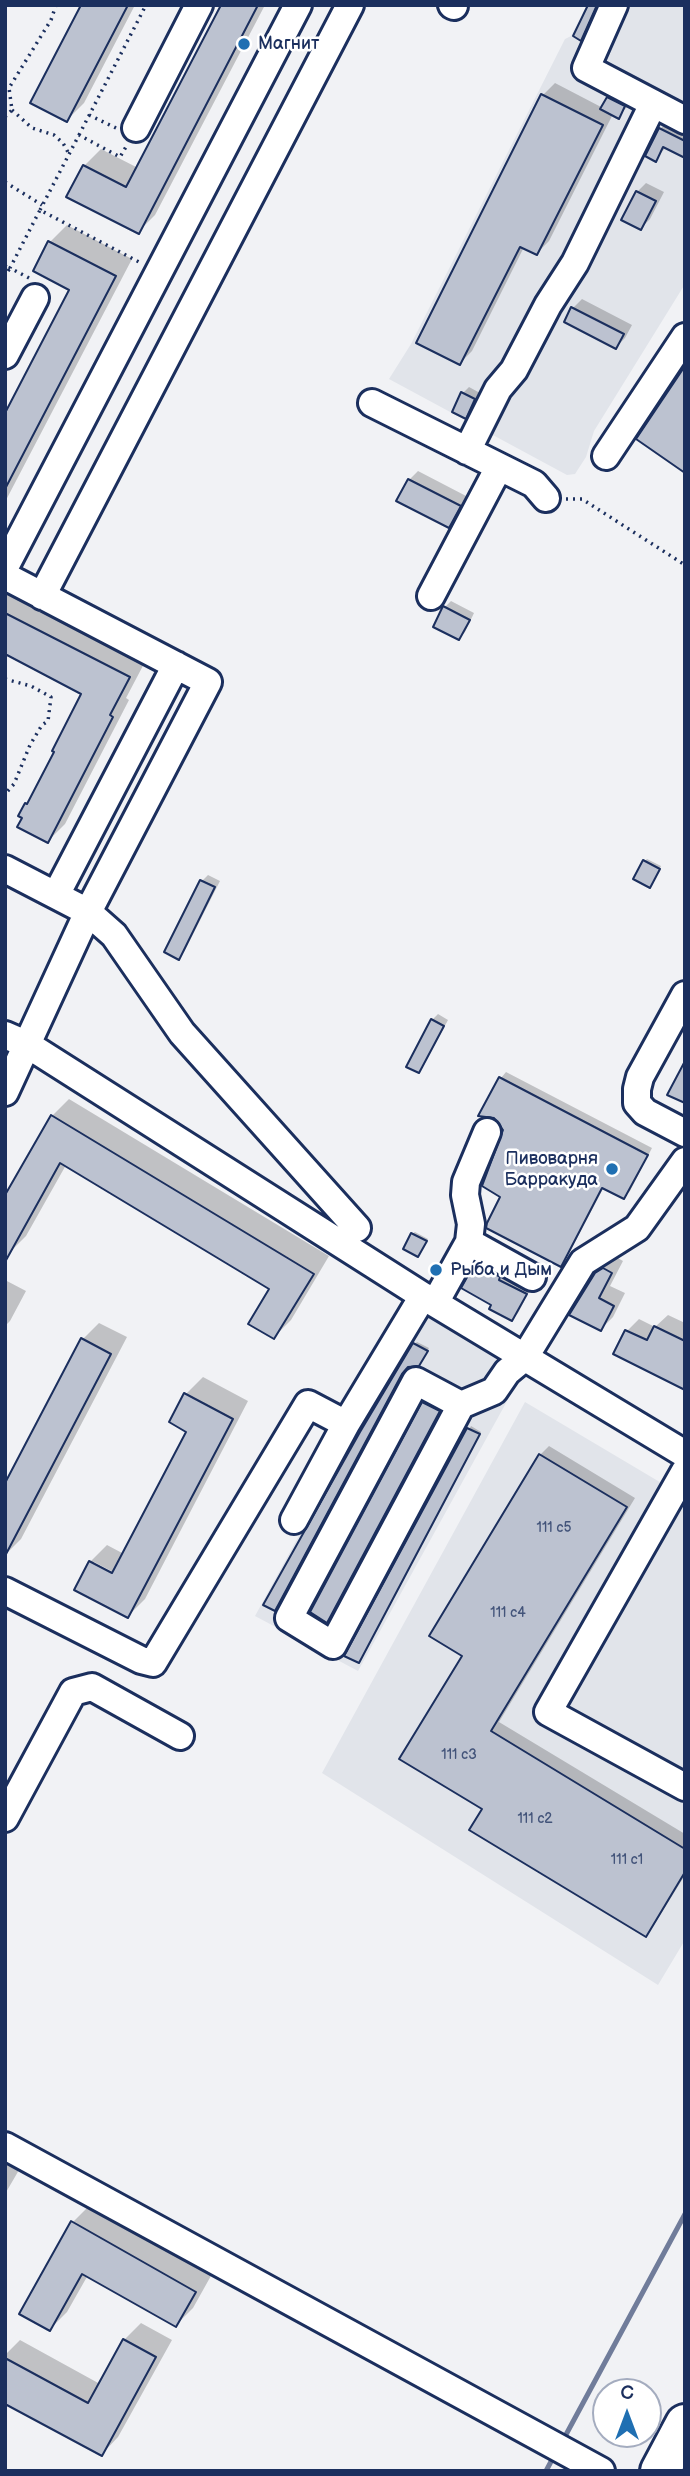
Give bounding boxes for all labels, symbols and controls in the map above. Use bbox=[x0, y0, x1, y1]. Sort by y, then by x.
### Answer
place label: Магнит bbox=[258, 33, 319, 55]
marker: Магнит bbox=[236, 36, 252, 52]
place label: Пивоварня Барракуда bbox=[504, 1148, 598, 1190]
marker: Пивоварня Барракуда bbox=[604, 1161, 620, 1177]
place label: Рыба и Дым bbox=[450, 1259, 552, 1281]
marker: Рыба и Дым bbox=[428, 1262, 444, 1278]
house number: 111 с5 bbox=[537, 1520, 571, 1536]
house number: 111 с4 bbox=[490, 1605, 526, 1621]
house number: 111 с3 bbox=[441, 1747, 477, 1763]
house number: 111 с2 bbox=[517, 1811, 553, 1827]
house number: 111 с1 bbox=[611, 1852, 643, 1868]
north arrow bbox=[592, 2378, 662, 2448]
text: С bbox=[620, 2382, 634, 2405]

